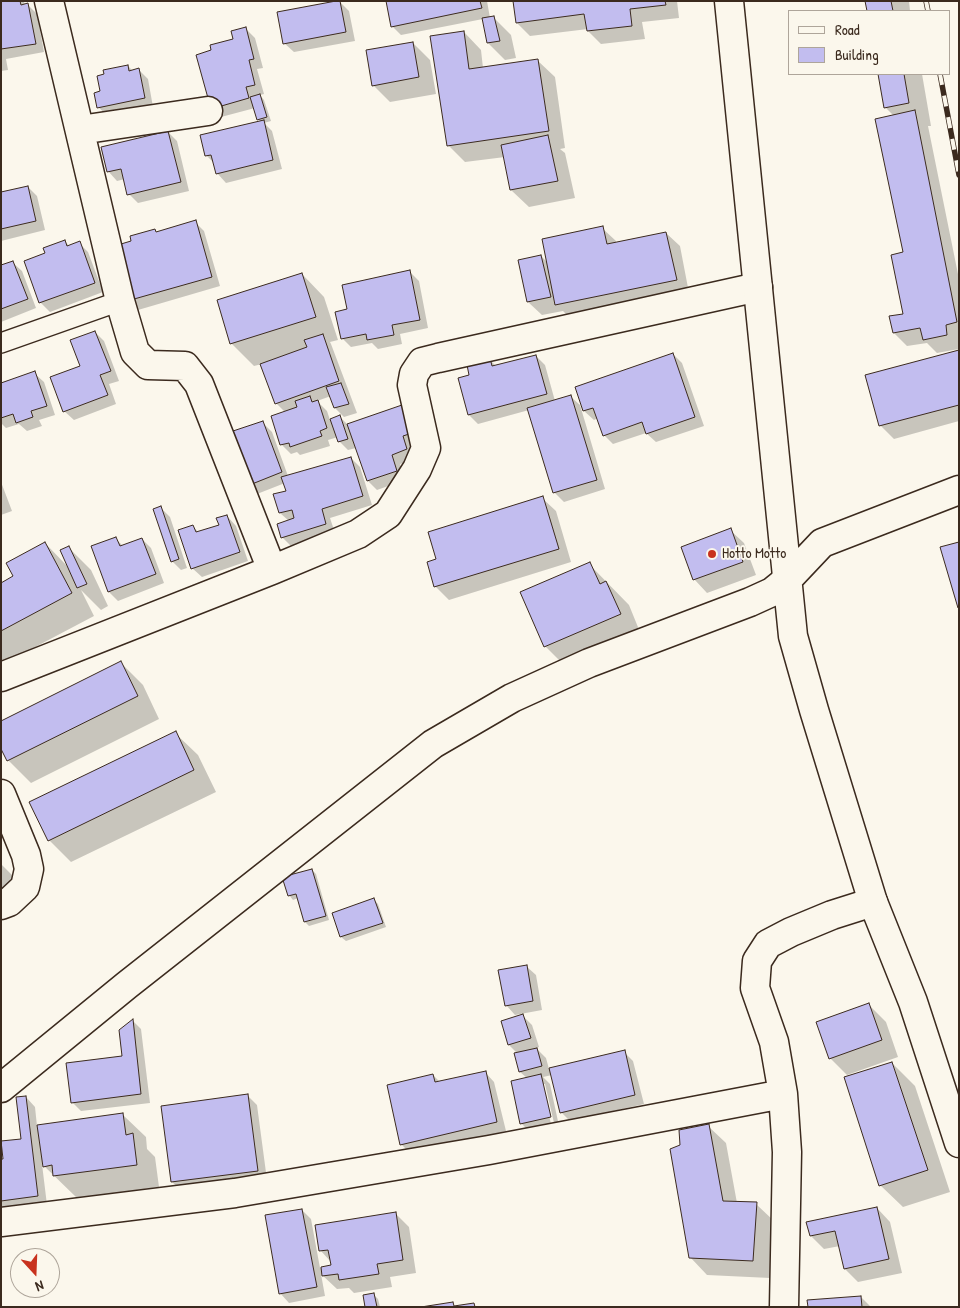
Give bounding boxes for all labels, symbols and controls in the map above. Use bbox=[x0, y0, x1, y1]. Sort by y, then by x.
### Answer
legend bbox=[788, 10, 950, 75]
text: Road bbox=[835, 19, 860, 40]
text: Building bbox=[835, 44, 879, 65]
place label: Hotto Motto bbox=[722, 545, 786, 563]
marker: Hotto Motto bbox=[706, 548, 718, 560]
north arrow bbox=[10, 1248, 60, 1298]
text: N bbox=[33, 1276, 47, 1297]

